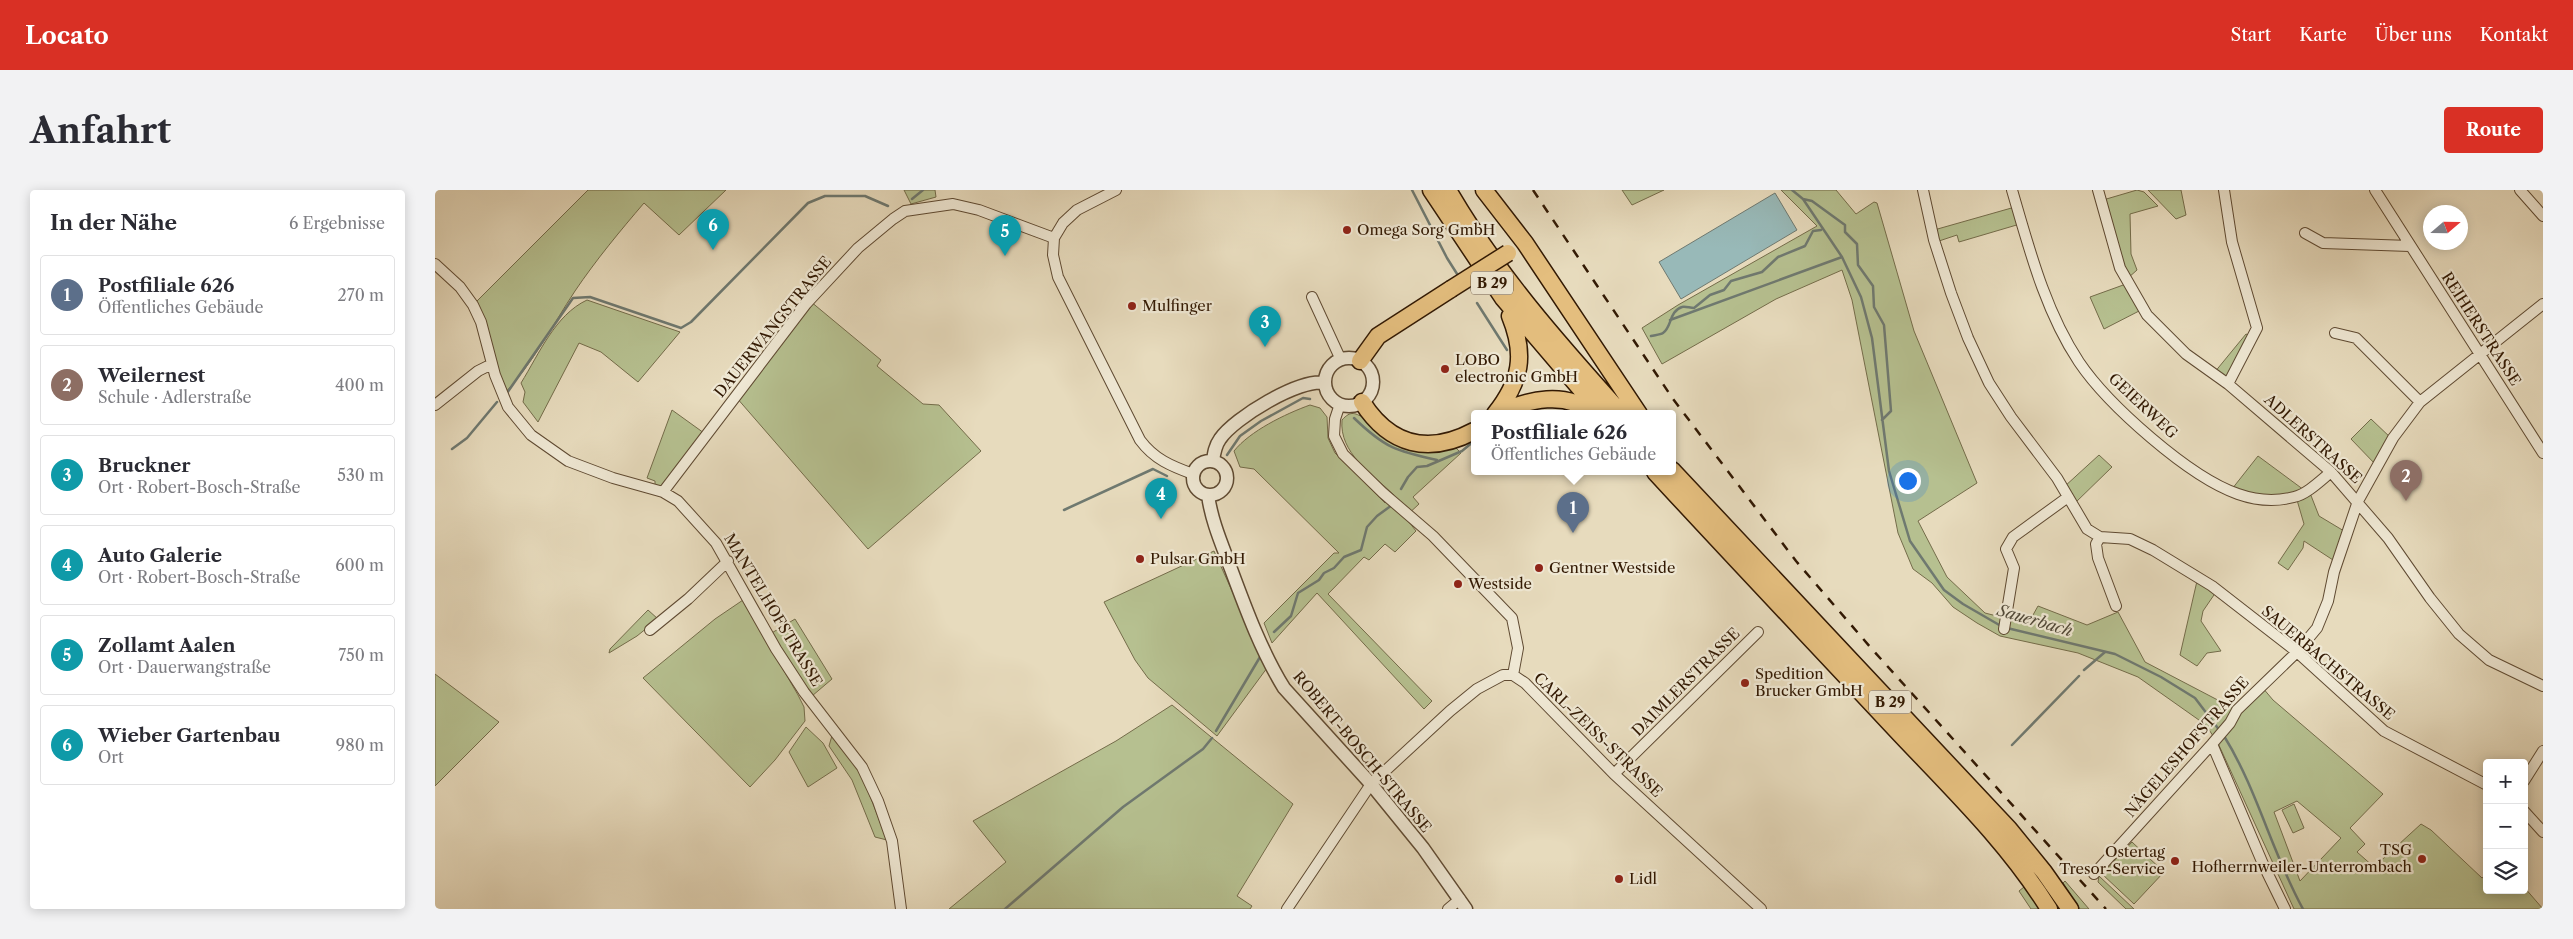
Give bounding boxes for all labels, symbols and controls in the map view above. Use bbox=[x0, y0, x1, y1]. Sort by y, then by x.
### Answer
text: Locato bbox=[25, 21, 109, 50]
text: Start bbox=[2231, 24, 2271, 46]
text: Karte bbox=[2299, 24, 2347, 46]
text: Über uns bbox=[2375, 24, 2452, 46]
text: Kontakt bbox=[2480, 24, 2548, 46]
button: Route bbox=[2444, 107, 2543, 153]
text: Anfahrt bbox=[30, 109, 171, 152]
north arrow bbox=[2423, 205, 2468, 250]
pin: 6 bbox=[697, 209, 729, 250]
text: In der Nähe bbox=[50, 210, 177, 235]
text: 6 Ergebnisse bbox=[289, 213, 385, 233]
pin: 5 bbox=[989, 215, 1021, 256]
place label: Omega Sorg GmbH bbox=[1357, 220, 1496, 239]
marker: Omega Sorg GmbH bbox=[1341, 224, 1353, 236]
street label: DAUERWANGSTRASSE bbox=[710, 252, 835, 401]
street label: REIHERSTRASSE bbox=[2438, 268, 2525, 389]
road number: B 29 bbox=[1471, 272, 1513, 295]
text: Postfiliale 626 bbox=[98, 274, 234, 297]
text: 1 bbox=[63, 285, 71, 305]
text: 270 m bbox=[338, 285, 384, 305]
place label: Mulfinger bbox=[1142, 296, 1213, 315]
text: Öffentliches Gebäude bbox=[98, 297, 263, 317]
marker: Mulfinger bbox=[1126, 300, 1138, 312]
pin: 3 bbox=[1249, 306, 1281, 347]
place label: LOBO electronic GmbH bbox=[1455, 350, 1578, 386]
marker: LOBO electronic GmbH bbox=[1439, 363, 1451, 375]
text: Weilernest bbox=[98, 364, 205, 387]
street label: GEIERWEG bbox=[2105, 369, 2182, 442]
text: 2 bbox=[62, 375, 72, 395]
text: 400 m bbox=[335, 375, 384, 395]
text: Schule · Adlerstraße bbox=[98, 387, 251, 407]
street label: ADLERSTRASSE bbox=[2260, 389, 2366, 487]
popup bbox=[1471, 410, 1676, 475]
text: Postfiliale 626 bbox=[1491, 421, 1627, 444]
text: Öffentliches Gebäude bbox=[1491, 444, 1656, 464]
text: Bruckner bbox=[98, 454, 191, 477]
pin: 2 bbox=[2390, 460, 2422, 501]
text: 3 bbox=[62, 465, 72, 485]
text: 530 m bbox=[337, 465, 384, 485]
your location bbox=[1895, 468, 1921, 494]
text: Ort · Robert-Bosch-Straße bbox=[98, 477, 300, 497]
pin: 4 bbox=[1145, 478, 1177, 519]
pin: 1 bbox=[1557, 492, 1589, 533]
street label: MANTELHOFSTRASSE bbox=[720, 530, 827, 690]
text: Auto Galerie bbox=[98, 544, 222, 567]
place label: Pulsar GmbH bbox=[1150, 549, 1246, 568]
marker: Pulsar GmbH bbox=[1134, 553, 1146, 565]
text: 4 bbox=[62, 555, 72, 575]
text: 600 m bbox=[335, 555, 384, 575]
place label: Gentner Westside bbox=[1549, 558, 1675, 577]
marker: Gentner Westside bbox=[1533, 562, 1545, 574]
text: Ort · Robert-Bosch-Straße bbox=[98, 567, 300, 587]
place label: Westside bbox=[1467, 574, 1532, 593]
marker: Westside bbox=[1452, 578, 1464, 590]
water label: Sauerbach bbox=[1994, 599, 2075, 640]
street label: SAUERBACHSTRASSE bbox=[2258, 601, 2399, 724]
street label: DAIMLERSTRASSE bbox=[1628, 624, 1744, 740]
text: Zollamt Aalen bbox=[98, 634, 236, 657]
text: 5 bbox=[63, 645, 71, 665]
text: 750 m bbox=[338, 645, 384, 665]
text: Ort · Dauerwangstraße bbox=[98, 657, 271, 677]
place label: Spedition Brucker GmbH bbox=[1755, 664, 1863, 700]
street label: ROBERT-BOSCH-STRASSE bbox=[1289, 667, 1436, 836]
street label: CARL-ZEISS-STRASSE bbox=[1530, 668, 1667, 801]
street label: NÄGELESHOFSTRASSE bbox=[2120, 673, 2253, 821]
marker: Spedition Brucker GmbH bbox=[1739, 677, 1751, 689]
road number: B 29 bbox=[1869, 691, 1911, 714]
text: Wieber Gartenbau bbox=[98, 724, 281, 747]
text: 6 bbox=[62, 735, 72, 755]
text: 980 m bbox=[336, 735, 384, 755]
text: Ort bbox=[98, 747, 124, 767]
map controls bbox=[2483, 759, 2528, 894]
button: + bbox=[2483, 759, 2528, 804]
button: − bbox=[2483, 804, 2528, 849]
place label: TSG Hofherrnweiler-Unterrombach bbox=[2191, 840, 2413, 876]
place label: Ostertag Tresor-Service bbox=[2059, 842, 2165, 878]
button: layers bbox=[2483, 849, 2528, 894]
marker: TSG Hofherrnweiler-Unterrombach bbox=[2416, 853, 2428, 865]
marker: Ostertag Tresor-Service bbox=[2169, 855, 2181, 867]
place label: Lidl bbox=[1629, 869, 1658, 888]
marker: Lidl bbox=[1613, 873, 1625, 885]

